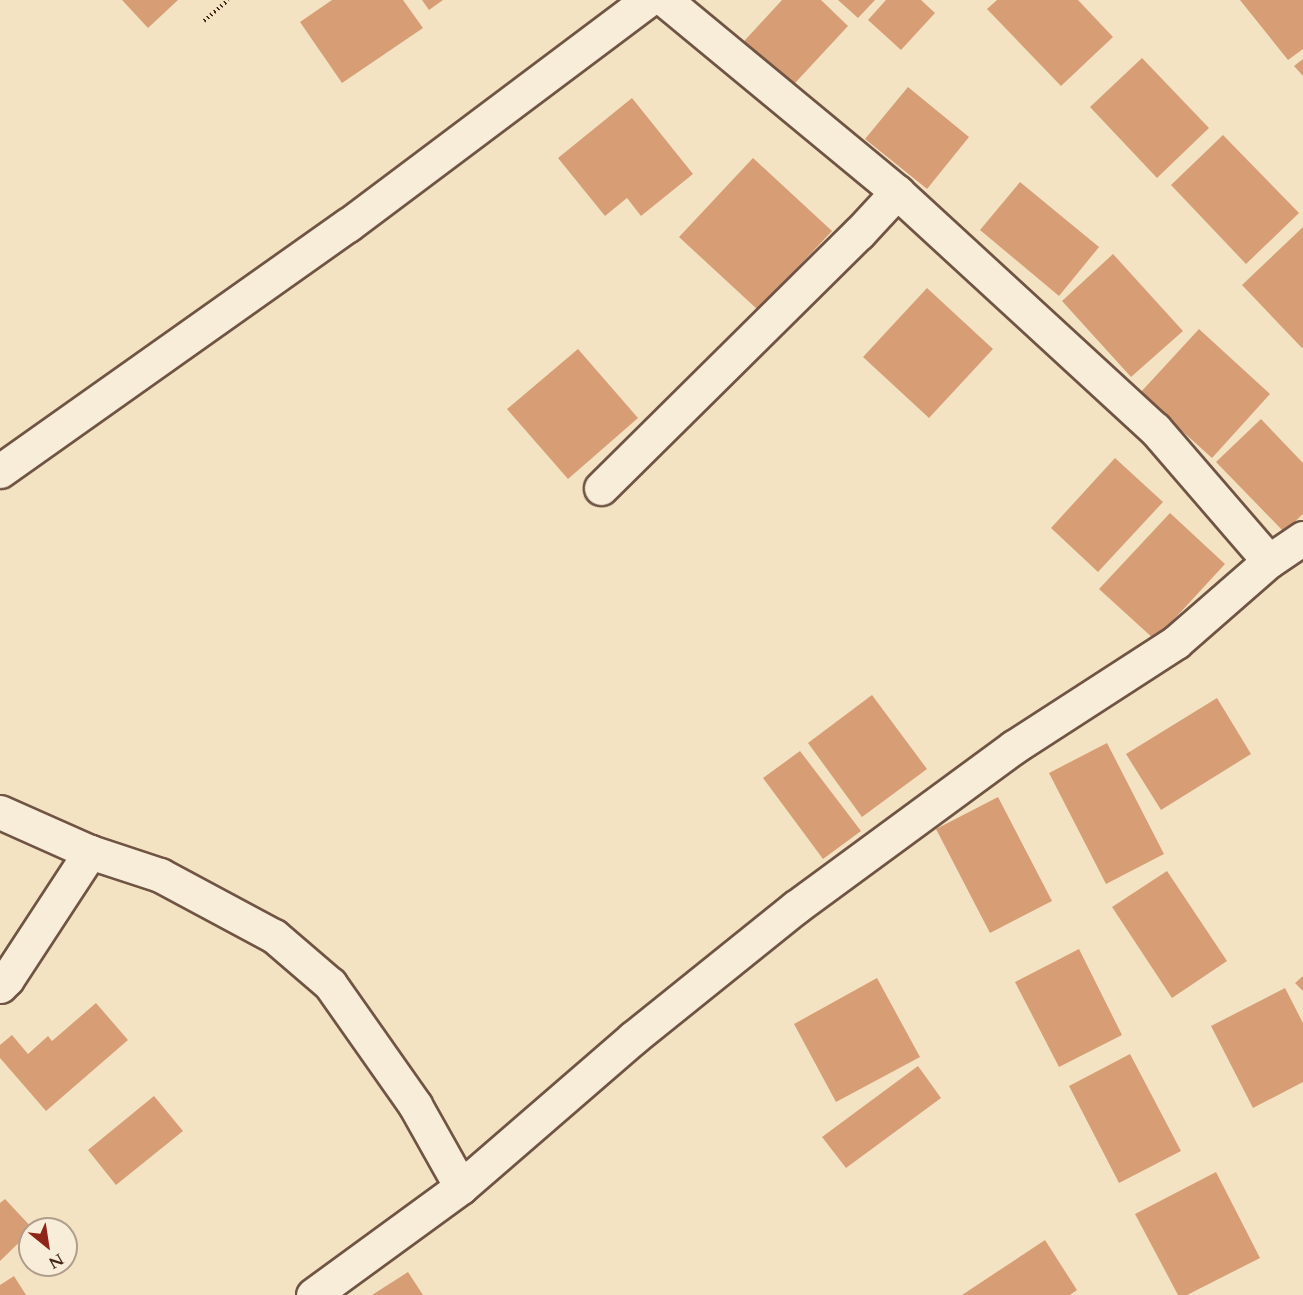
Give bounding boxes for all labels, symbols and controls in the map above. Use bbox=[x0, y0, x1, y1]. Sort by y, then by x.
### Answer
north arrow bbox=[18, 1217, 78, 1277]
text: N bbox=[44, 1248, 68, 1274]

